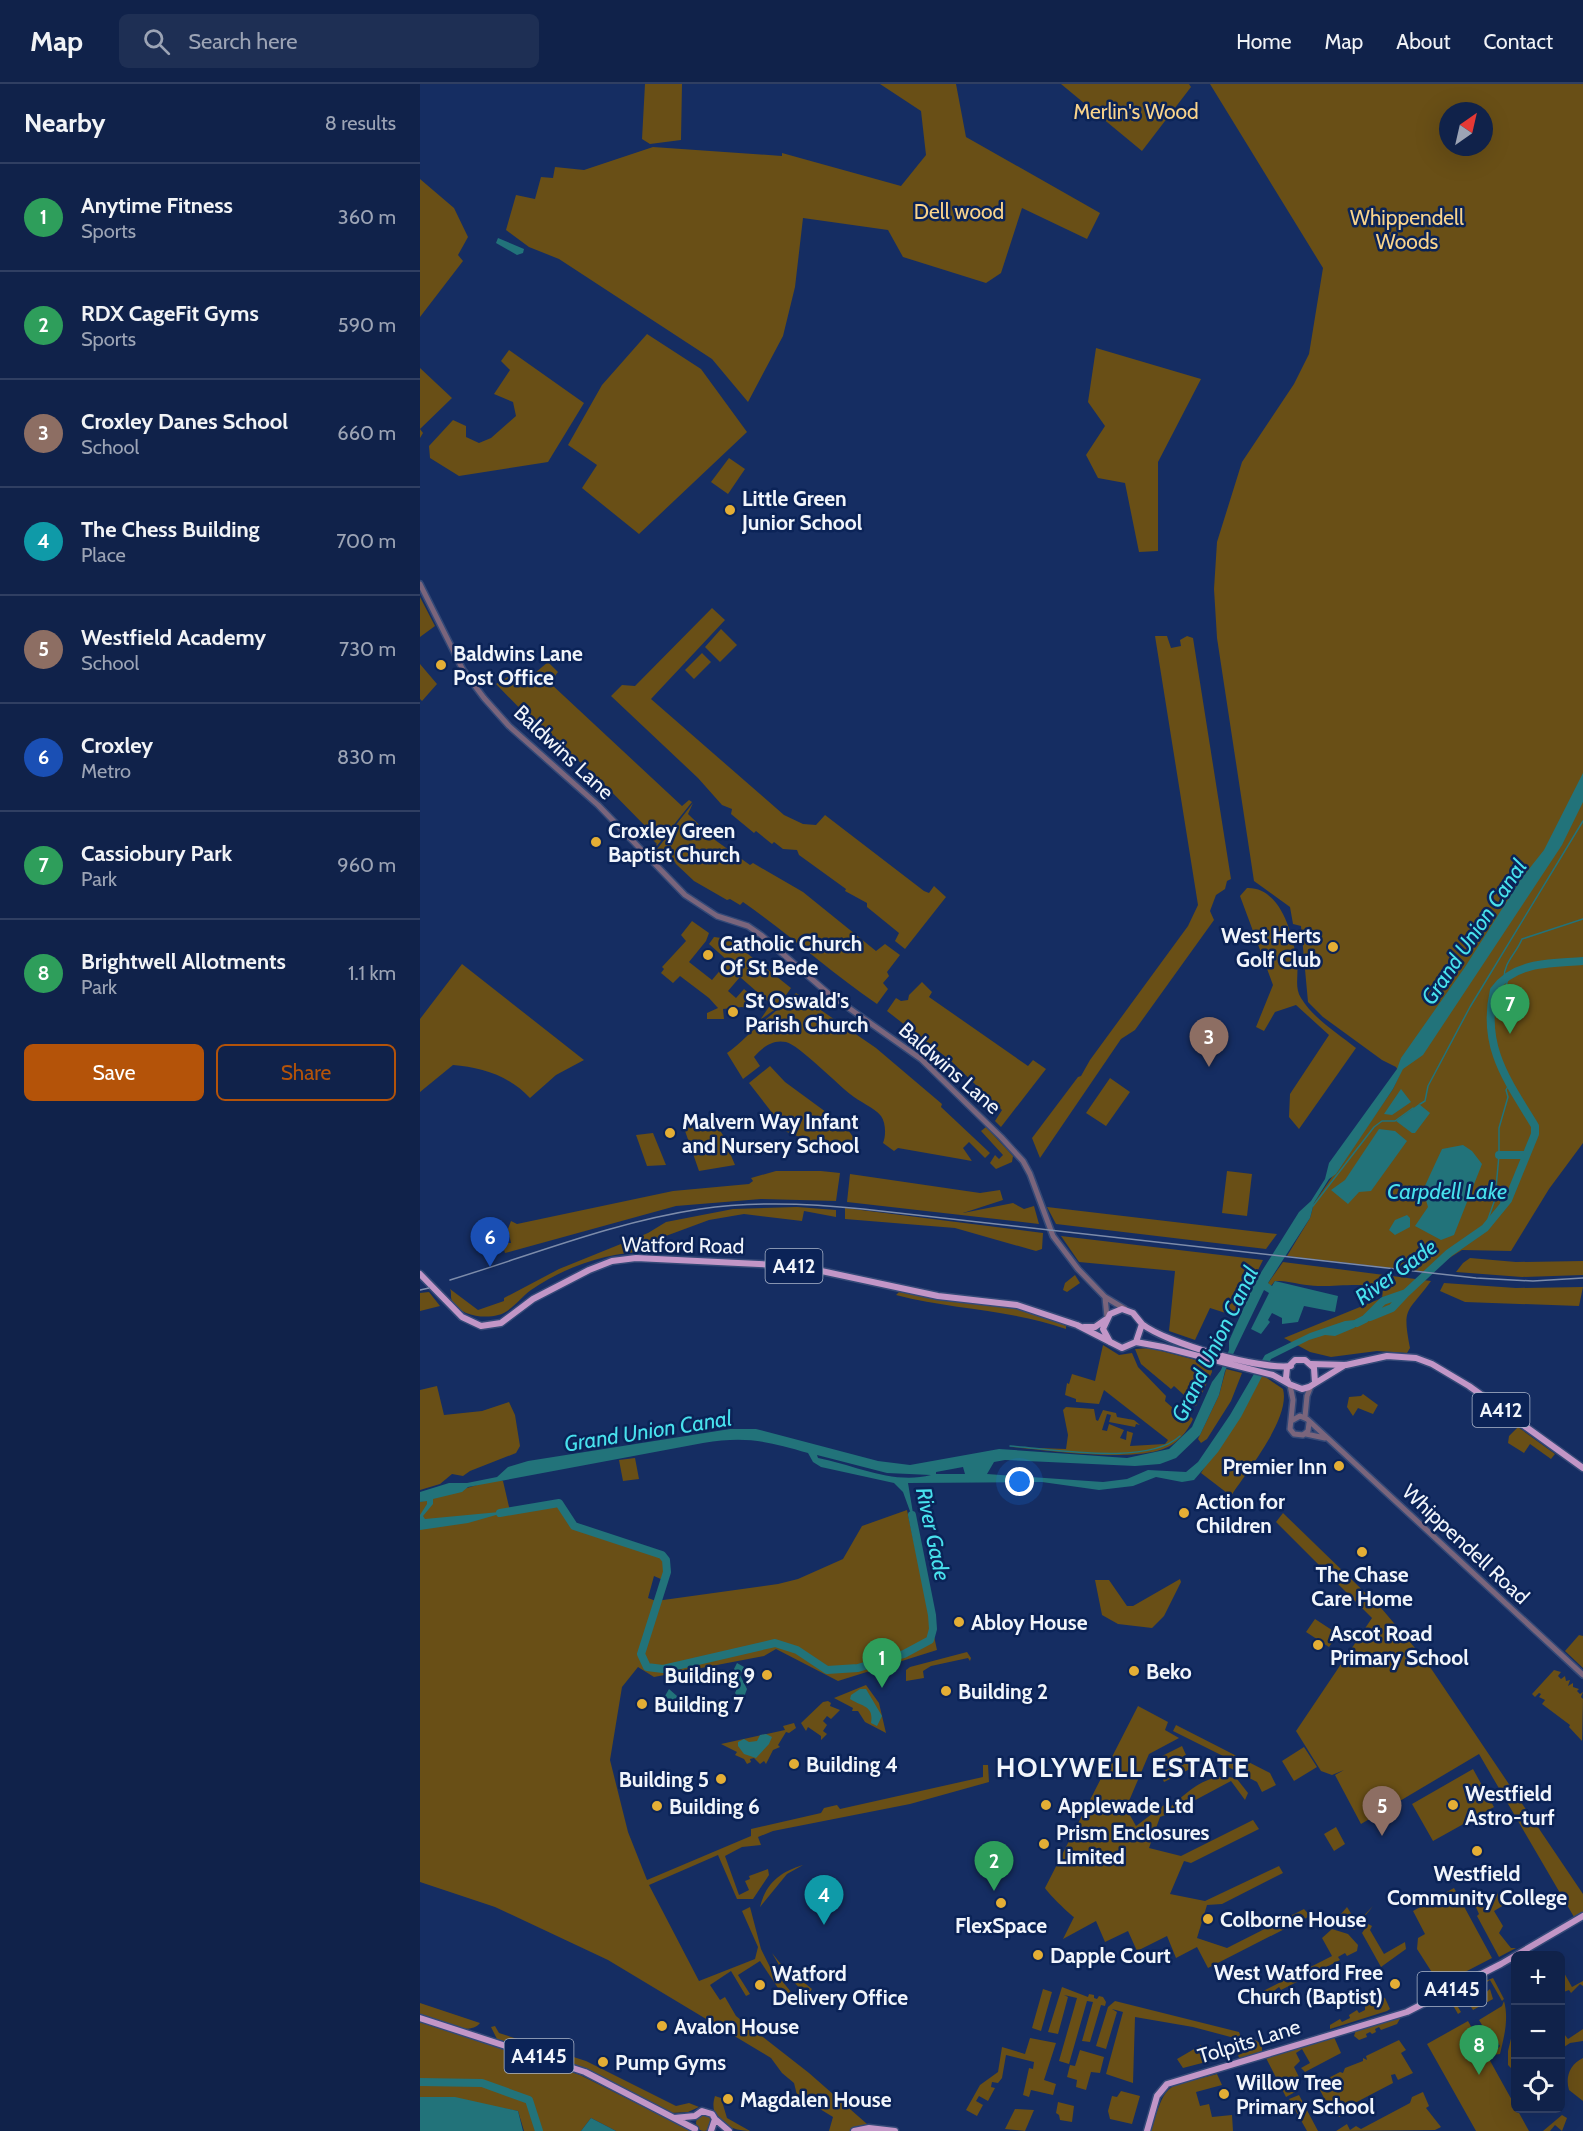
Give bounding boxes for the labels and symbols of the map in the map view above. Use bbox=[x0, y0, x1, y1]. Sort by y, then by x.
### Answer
park label: Merlin's Wood bbox=[1073, 99, 1199, 124]
north arrow bbox=[1439, 102, 1493, 156]
park label: Dell wood bbox=[914, 199, 1004, 224]
park label: Whippendell Woods bbox=[1350, 205, 1464, 254]
place label: Little Green Junior School bbox=[741, 486, 863, 535]
marker: Little Green Junior School bbox=[723, 503, 737, 517]
place label: Baldwins Lane Post Office bbox=[453, 641, 583, 690]
marker: Baldwins Lane Post Office bbox=[434, 658, 448, 672]
street label: Baldwins Lane bbox=[509, 700, 619, 805]
place label: Croxley Green Baptist Church bbox=[608, 818, 740, 867]
marker: Croxley Green Baptist Church bbox=[589, 835, 603, 849]
water label: Grand Union Canal bbox=[1415, 854, 1533, 1010]
place label: West Herts Golf Club bbox=[1221, 923, 1321, 972]
place label: Catholic Church Of St Bede bbox=[720, 931, 862, 980]
marker: West Herts Golf Club bbox=[1326, 940, 1340, 954]
marker: Catholic Church Of St Bede bbox=[701, 948, 715, 962]
pin: 7 bbox=[1490, 984, 1530, 1034]
place label: St Oswald's Parish Church bbox=[745, 988, 869, 1037]
marker: St Oswald's Parish Church bbox=[726, 1005, 740, 1019]
street label: Baldwins Lane bbox=[894, 1017, 1006, 1119]
pin: 3 bbox=[1190, 1018, 1228, 1067]
place label: Malvern Way Infant and Nursery School bbox=[682, 1109, 860, 1158]
marker: Malvern Way Infant and Nursery School bbox=[663, 1126, 677, 1140]
water label: Carpdell Lake bbox=[1387, 1178, 1507, 1205]
pin: 6 bbox=[470, 1218, 510, 1267]
street label: Watford Road bbox=[622, 1231, 744, 1259]
water label: River Gade bbox=[1350, 1233, 1442, 1311]
road number: A412 bbox=[766, 1249, 823, 1283]
water label: Grand Union Canal bbox=[1166, 1261, 1265, 1426]
road number: A412 bbox=[1472, 1393, 1530, 1427]
water label: Grand Union Canal bbox=[562, 1404, 735, 1458]
place label: Premier Inn bbox=[1222, 1454, 1327, 1479]
marker: Premier Inn bbox=[1332, 1459, 1346, 1473]
your location bbox=[1005, 1467, 1034, 1496]
street label: Whippendell Road bbox=[1397, 1479, 1535, 1609]
water label: River Gade bbox=[910, 1485, 956, 1583]
place label: Action for Children bbox=[1196, 1489, 1285, 1538]
marker: Action for Children bbox=[1177, 1506, 1191, 1520]
marker: The Chase Care Home bbox=[1355, 1545, 1369, 1559]
place label: The Chase Care Home bbox=[1311, 1562, 1413, 1611]
place label: Abloy House bbox=[971, 1610, 1088, 1635]
marker: Abloy House bbox=[952, 1615, 966, 1629]
place label: Ascot Road Primary School bbox=[1330, 1621, 1469, 1670]
pin: 1 bbox=[862, 1638, 902, 1688]
marker: Ascot Road Primary School bbox=[1311, 1638, 1325, 1652]
place label: Beko bbox=[1146, 1659, 1192, 1684]
place label: Building 9 bbox=[664, 1663, 755, 1688]
marker: Beko bbox=[1127, 1664, 1141, 1678]
marker: Building 9 bbox=[760, 1668, 774, 1682]
place label: Building 2 bbox=[958, 1679, 1048, 1704]
marker: Building 2 bbox=[939, 1684, 953, 1698]
place label: Building 7 bbox=[654, 1692, 744, 1717]
marker: Building 7 bbox=[635, 1697, 649, 1711]
district label: HOLYWELL ESTATE bbox=[996, 1751, 1250, 1784]
place label: Building 4 bbox=[806, 1752, 898, 1777]
marker: Building 4 bbox=[787, 1757, 801, 1771]
place label: Building 5 bbox=[619, 1767, 709, 1792]
marker: Building 5 bbox=[714, 1772, 728, 1786]
place label: Westfield Astro-turf bbox=[1465, 1781, 1555, 1830]
pin: 5 bbox=[1362, 1786, 1402, 1836]
place label: Applewade Ltd bbox=[1058, 1793, 1194, 1818]
place label: Building 6 bbox=[669, 1794, 760, 1819]
marker: Applewade Ltd bbox=[1039, 1798, 1053, 1812]
marker: Westfield Astro-turf bbox=[1446, 1798, 1460, 1812]
marker: Building 6 bbox=[650, 1799, 664, 1813]
place label: Prism Enclosures Limited bbox=[1056, 1820, 1210, 1869]
marker: Prism Enclosures Limited bbox=[1037, 1837, 1051, 1851]
pin: 2 bbox=[974, 1842, 1014, 1891]
marker: Westfield Community College bbox=[1470, 1844, 1484, 1858]
place label: Westfield Community College bbox=[1387, 1861, 1567, 1910]
pin: 4 bbox=[804, 1876, 844, 1925]
marker: FlexSpace bbox=[994, 1896, 1008, 1910]
place label: Colborne House bbox=[1220, 1907, 1367, 1932]
marker: Colborne House bbox=[1201, 1912, 1215, 1926]
place label: FlexSpace bbox=[955, 1913, 1047, 1938]
place label: Dapple Court bbox=[1050, 1943, 1171, 1968]
marker: Dapple Court bbox=[1031, 1948, 1045, 1962]
place label: West Watford Free Church (Baptist) bbox=[1214, 1960, 1383, 2009]
place label: Watford Delivery Office bbox=[772, 1961, 908, 2010]
road number: A4145 bbox=[1418, 1972, 1486, 2006]
marker: West Watford Free Church (Baptist) bbox=[1388, 1977, 1402, 1991]
marker: Watford Delivery Office bbox=[753, 1978, 767, 1992]
place label: Avalon House bbox=[674, 2014, 799, 2039]
street label: Tolpits Lane bbox=[1195, 2014, 1303, 2068]
marker: Avalon House bbox=[655, 2019, 669, 2033]
pin: 8 bbox=[1460, 2026, 1498, 2075]
road number: A4145 bbox=[504, 2039, 574, 2073]
place label: Pump Gyms bbox=[615, 2050, 726, 2075]
marker: Pump Gyms bbox=[596, 2055, 610, 2069]
place label: Willow Tree Primary School bbox=[1236, 2070, 1375, 2119]
place label: Magdalen House bbox=[740, 2087, 892, 2112]
marker: Willow Tree Primary School bbox=[1217, 2087, 1231, 2101]
marker: Magdalen House bbox=[721, 2092, 735, 2106]

